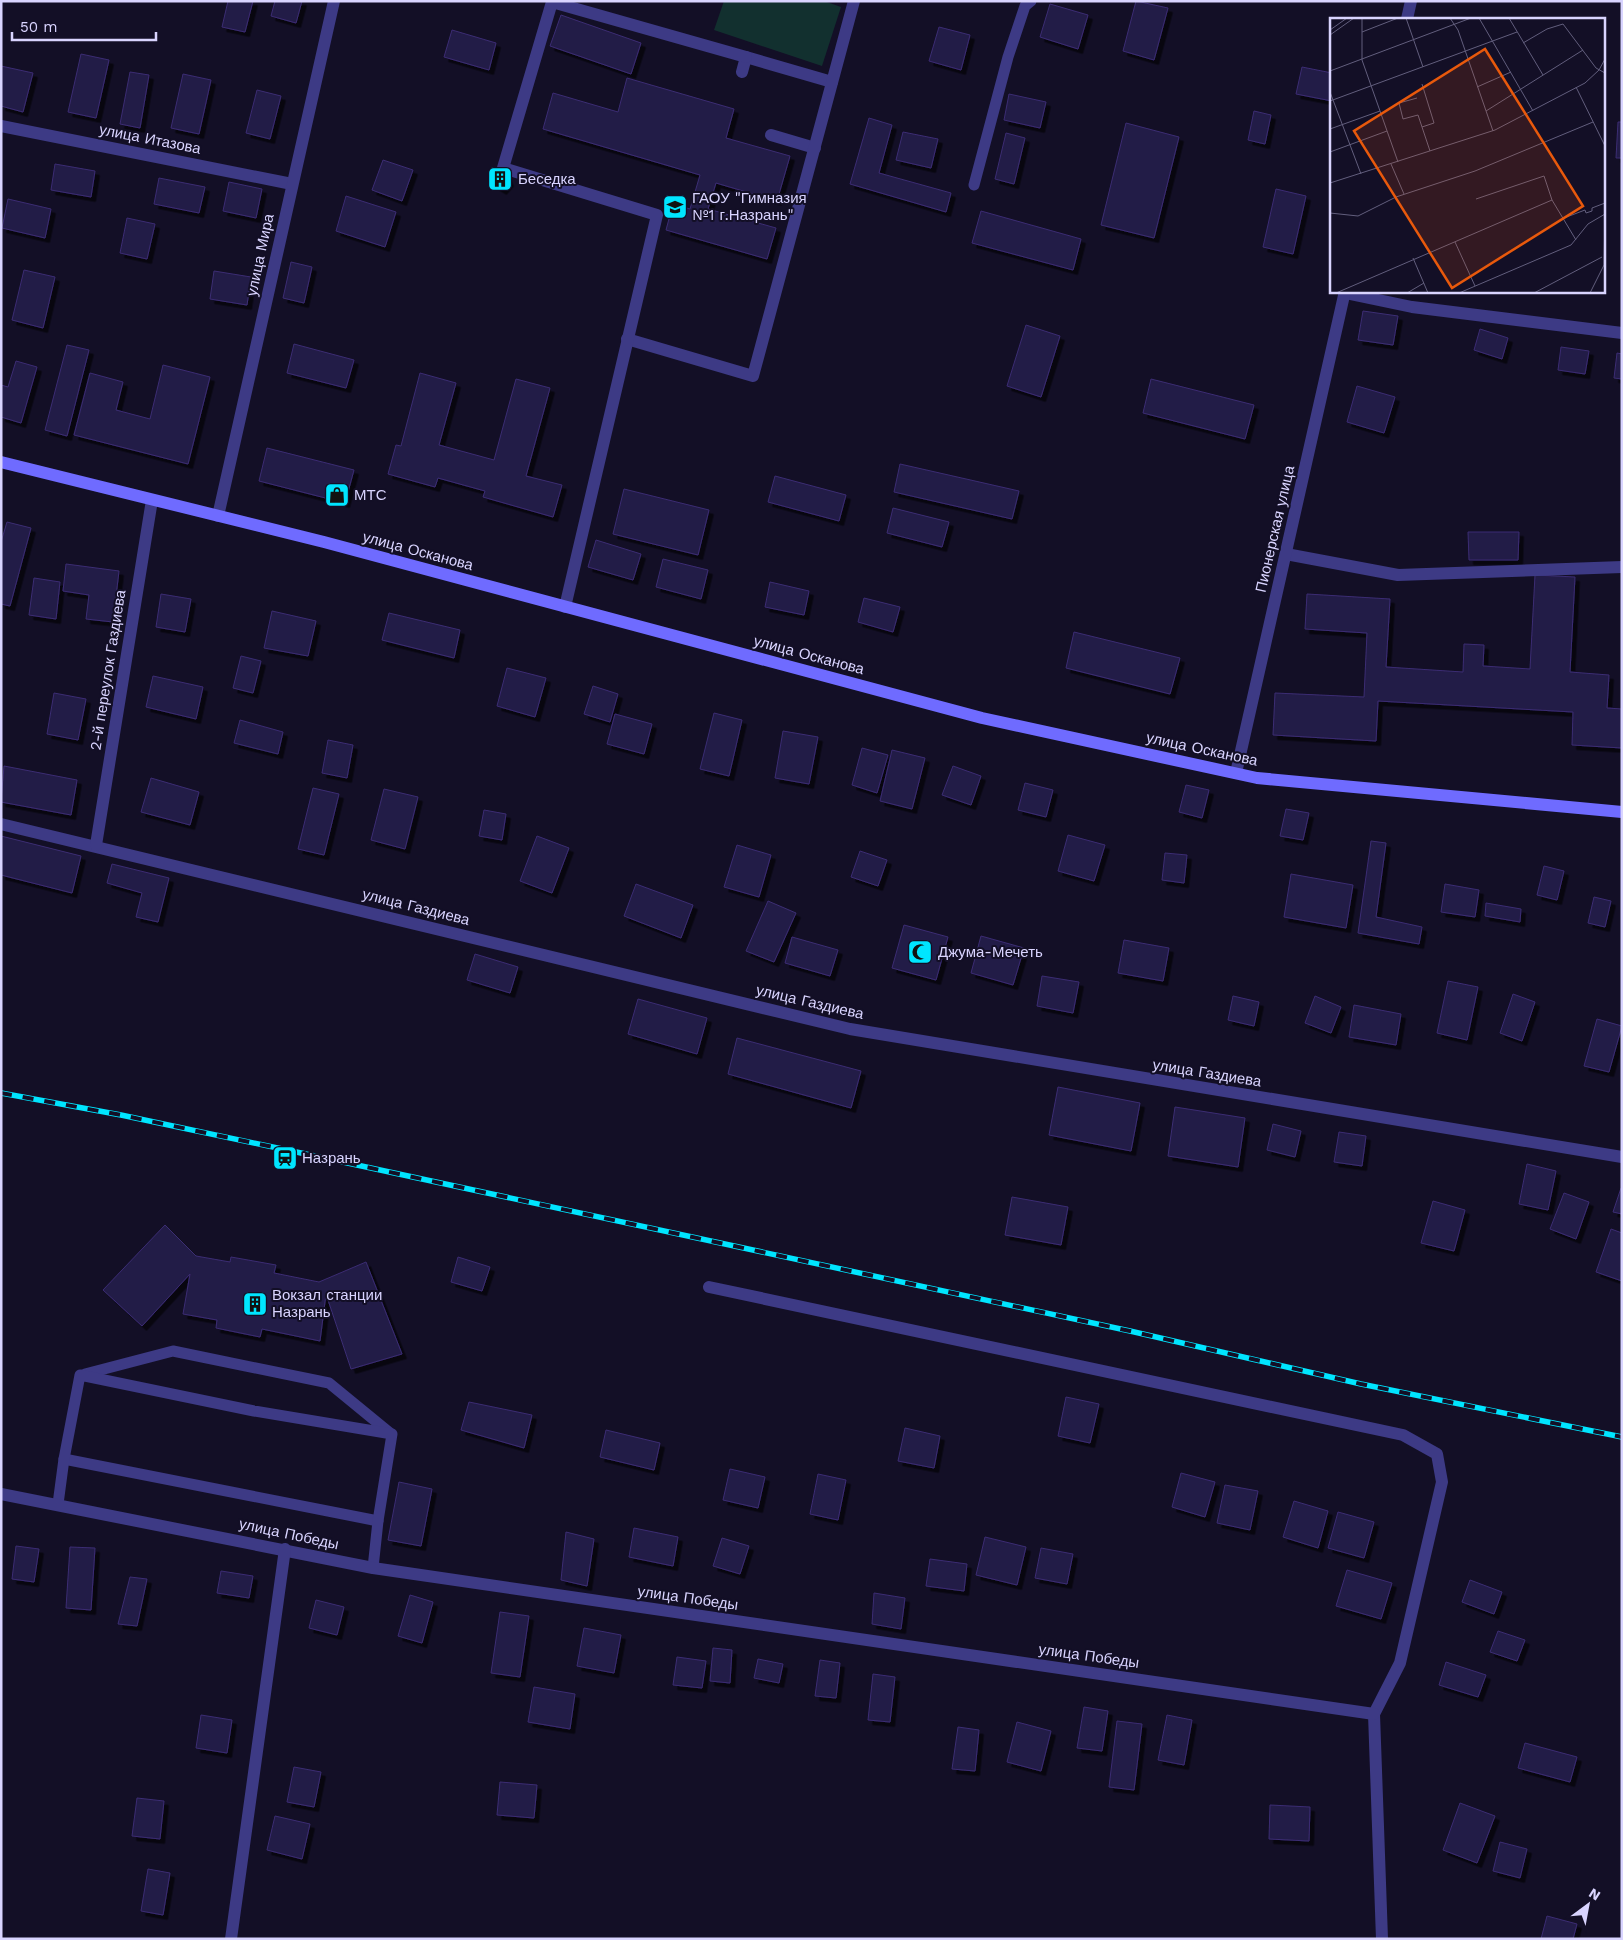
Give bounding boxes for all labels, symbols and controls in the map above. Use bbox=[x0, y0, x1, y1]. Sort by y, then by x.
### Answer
scale bar bbox=[12, 10, 156, 42]
text: 50 m bbox=[20, 18, 57, 36]
inset map bbox=[1330, 18, 1606, 292]
street label: улица Итазова bbox=[98, 120, 203, 158]
building icon: Беседка bbox=[487, 166, 513, 192]
place label: Беседка bbox=[518, 170, 576, 188]
place label: ГАОУ "Гимназия №1 г.Назрань" bbox=[692, 189, 807, 224]
school or university icon: ГАОУ "Гимназия №1 г.Назрань" bbox=[662, 194, 688, 220]
street label: улица Мира bbox=[242, 211, 278, 298]
street label: Пионерская улица bbox=[1252, 463, 1299, 594]
shop icon: МТС bbox=[324, 482, 350, 508]
place label: МТС bbox=[354, 486, 387, 504]
street label: улица Осканова bbox=[361, 528, 476, 575]
street label: 2-й переулок Газдиева bbox=[86, 588, 130, 752]
street label: улица Осканова bbox=[752, 632, 867, 679]
street label: улица Осканова bbox=[1145, 728, 1260, 770]
street label: улица Газдиева bbox=[360, 885, 472, 929]
mosque icon: Джума-Мечеть bbox=[907, 939, 933, 965]
place label: Джума-Мечеть bbox=[938, 943, 1043, 961]
street label: улица Газдиева bbox=[754, 981, 866, 1023]
street label: улица Газдиева bbox=[1151, 1056, 1263, 1091]
station icon: Назрань bbox=[272, 1145, 298, 1171]
place label: Назрань bbox=[302, 1149, 361, 1167]
place label: Вокзал станции Назрань bbox=[272, 1286, 382, 1321]
building icon: Вокзал станции Назрань bbox=[242, 1291, 268, 1317]
street label: улица Победы bbox=[238, 1515, 340, 1553]
street label: улица Победы bbox=[637, 1582, 739, 1614]
street label: улица Победы bbox=[1038, 1640, 1140, 1672]
north arrow bbox=[1563, 1880, 1613, 1930]
text: N bbox=[1586, 1884, 1604, 1904]

